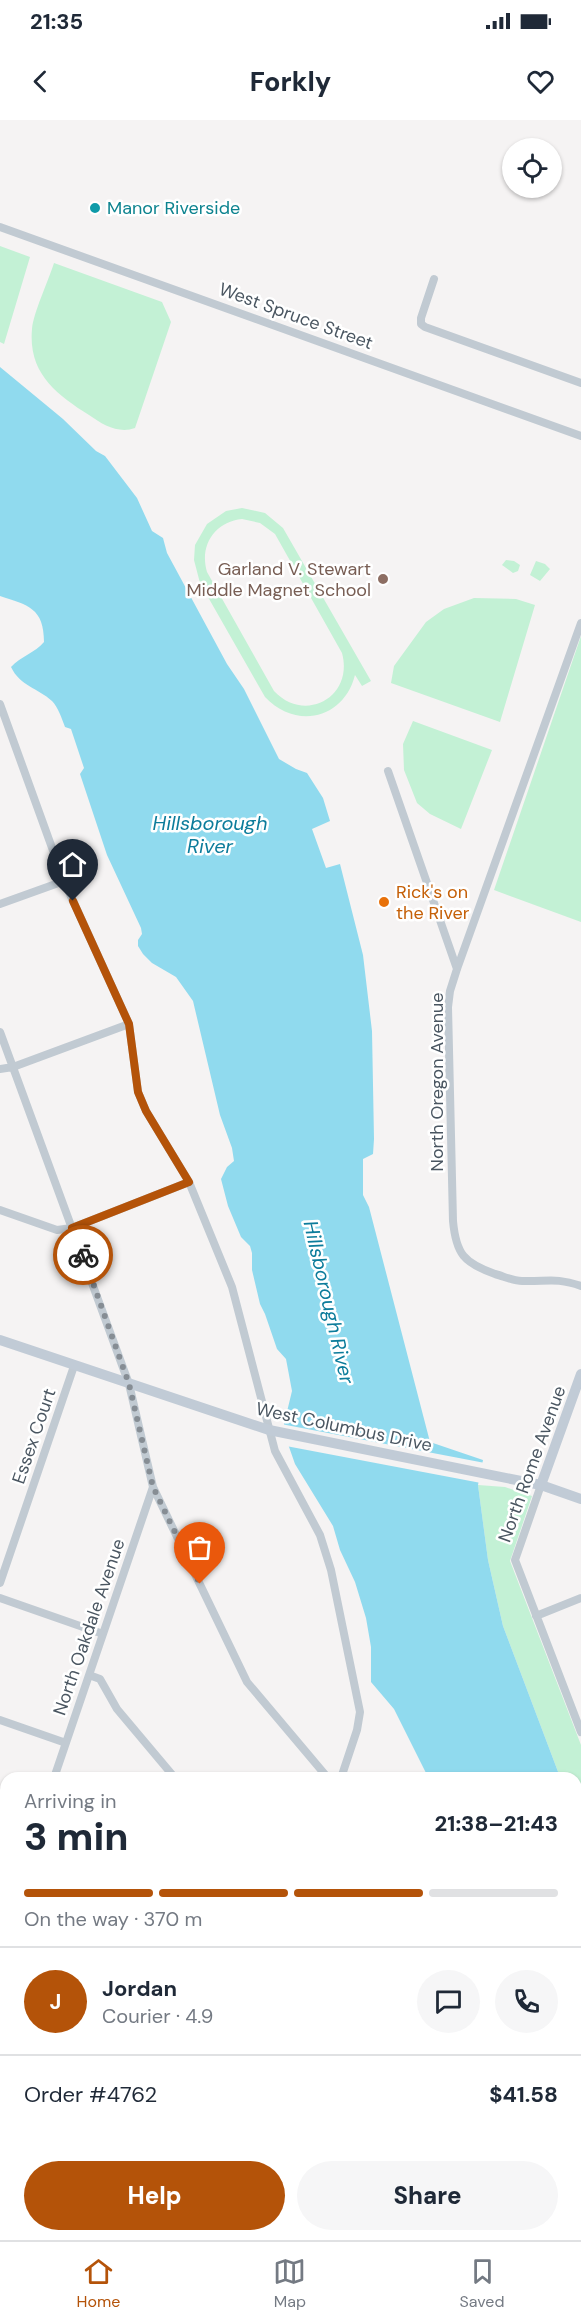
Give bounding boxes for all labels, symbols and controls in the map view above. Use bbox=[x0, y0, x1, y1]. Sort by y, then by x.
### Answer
text: 21:35 bbox=[30, 7, 83, 36]
text: Forkly bbox=[250, 64, 331, 99]
icon: back bbox=[24, 65, 57, 98]
icon: heart bbox=[524, 65, 557, 98]
map controls bbox=[502, 138, 562, 198]
button: locate bbox=[502, 138, 562, 198]
place label: Manor Riverside bbox=[107, 196, 240, 220]
marker: Manor Riverside bbox=[88, 201, 102, 215]
street label: West Spruce Street bbox=[216, 277, 376, 355]
place label: Garland V. Stewart Middle Magnet School bbox=[186, 557, 371, 602]
marker: Garland V. Stewart Middle Magnet School bbox=[376, 572, 390, 586]
water label: Hillsborough River bbox=[153, 810, 267, 859]
pin bbox=[47, 839, 98, 901]
icon: home bbox=[56, 848, 89, 881]
place label: Rick's on the River bbox=[396, 880, 470, 925]
marker: Rick's on the River bbox=[377, 895, 391, 909]
street label: North Oregon Avenue bbox=[425, 992, 449, 1172]
water label: Hillsborough River bbox=[298, 1218, 361, 1387]
courier bbox=[53, 1225, 113, 1285]
icon: bike bbox=[67, 1239, 100, 1272]
street label: North Rome Avenue bbox=[493, 1382, 571, 1546]
street label: Essex Court bbox=[6, 1385, 62, 1487]
street label: West Columbus Drive bbox=[254, 1397, 434, 1457]
pin bbox=[174, 1522, 225, 1584]
icon: bag bbox=[183, 1531, 216, 1564]
street label: North Oakdale Avenue bbox=[47, 1535, 131, 1719]
text: Arriving in bbox=[24, 1788, 116, 1814]
text: 21:38–21:43 bbox=[435, 1809, 558, 1838]
text: 3 min bbox=[24, 1811, 129, 1862]
text: On the way · 370 m bbox=[24, 1906, 202, 1932]
button: chat bbox=[417, 1970, 480, 2033]
button: phone bbox=[495, 1970, 558, 2033]
text: Jordan bbox=[102, 1974, 177, 2003]
text: J bbox=[50, 1987, 61, 2016]
text: Courier · 4.9 bbox=[102, 2003, 213, 2029]
text: Order #4762 bbox=[24, 2080, 157, 2109]
text: $41.58 bbox=[489, 2080, 558, 2109]
button: Help bbox=[24, 2161, 285, 2230]
button: Share bbox=[297, 2161, 558, 2230]
tab: Home bbox=[77, 2255, 120, 2312]
tab: Map bbox=[273, 2255, 306, 2312]
tab: Saved bbox=[460, 2255, 504, 2312]

